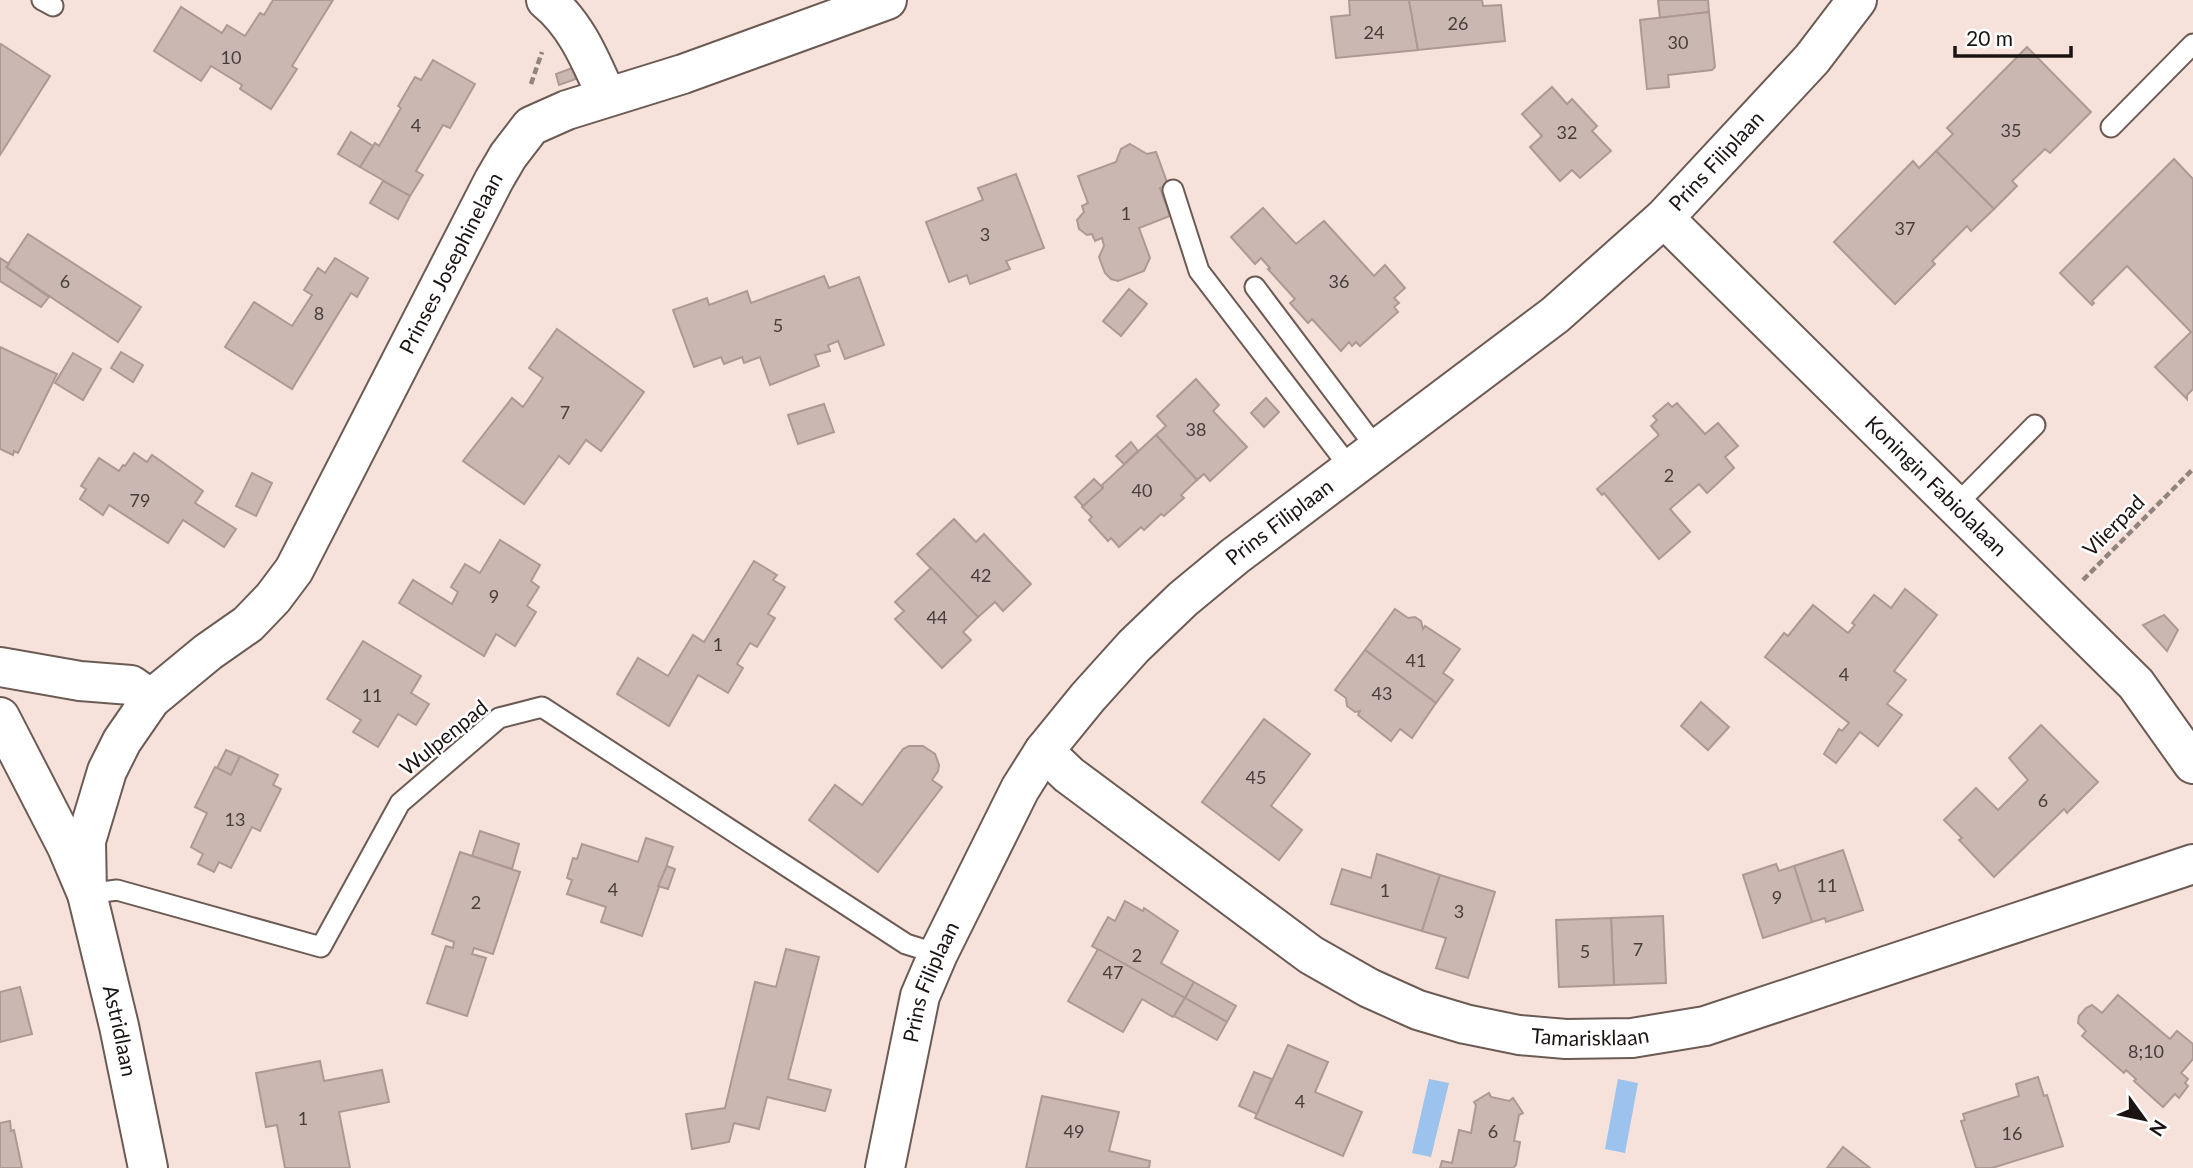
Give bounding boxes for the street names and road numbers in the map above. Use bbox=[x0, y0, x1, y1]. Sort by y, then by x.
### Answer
street label: Prins Filiplaan bbox=[1663, 105, 1768, 216]
street label: Prinses Josephinelaan bbox=[393, 167, 507, 358]
street label: Koningin Fabiolalaan bbox=[1861, 410, 2013, 561]
street label: Prins Filiplaan bbox=[1220, 473, 1337, 570]
street label: Vlierpad bbox=[2077, 489, 2149, 561]
street label: Wulpenpad bbox=[394, 694, 492, 780]
street label: Prins Filiplaan bbox=[897, 917, 963, 1045]
street label: Astridlaan bbox=[99, 982, 143, 1078]
street label: Tamarisklaan bbox=[1530, 1021, 1651, 1050]

